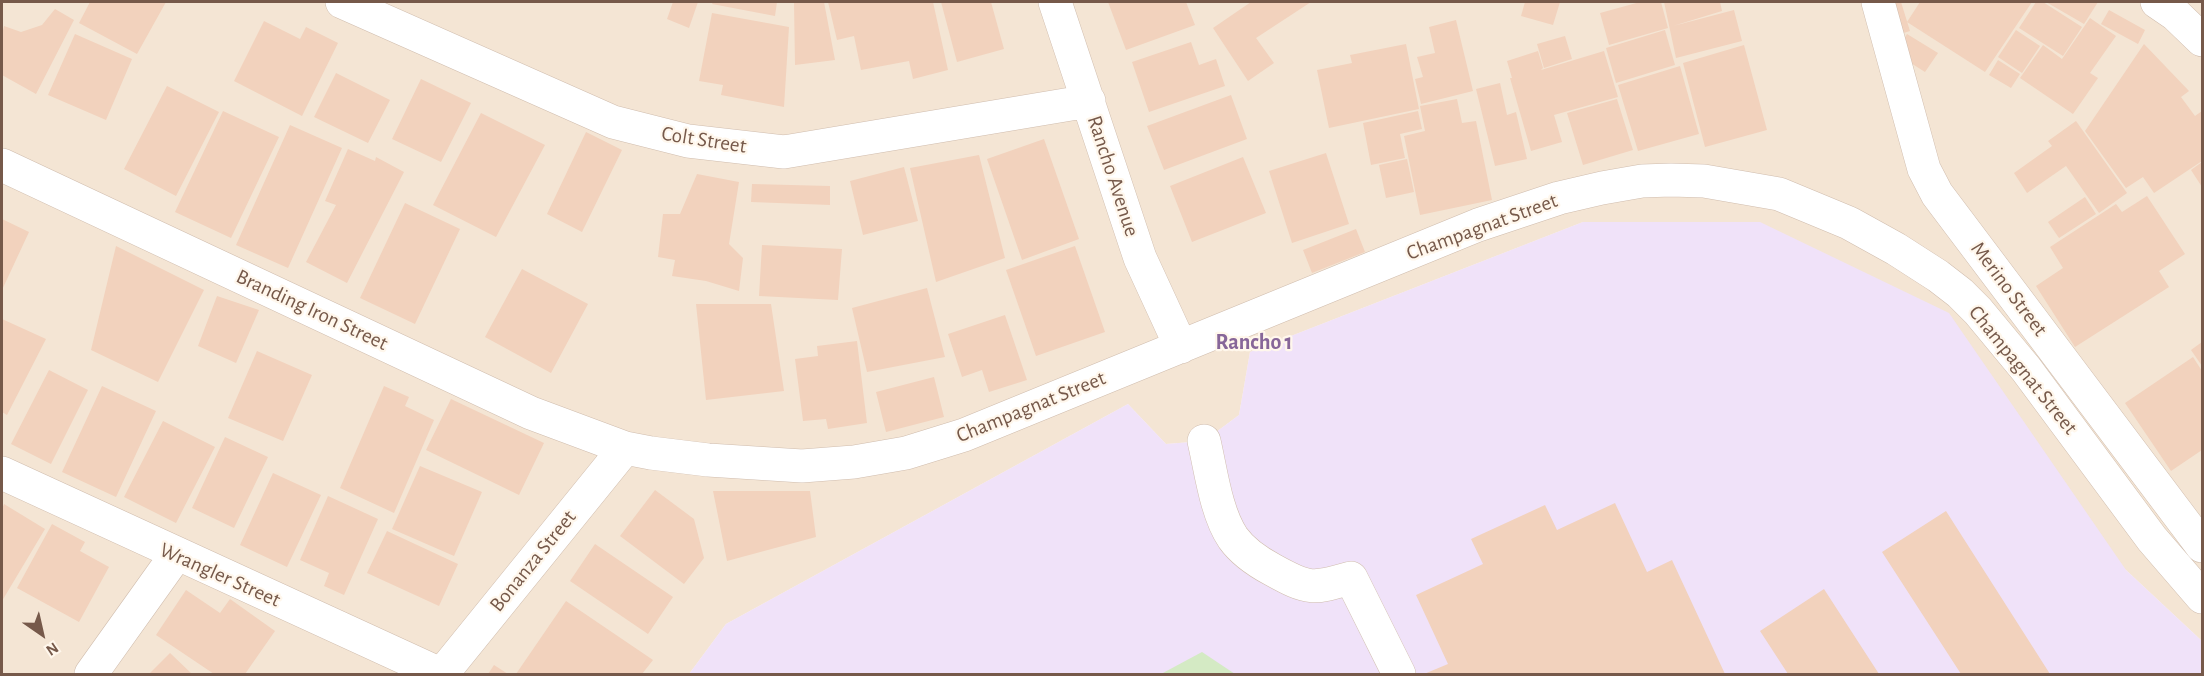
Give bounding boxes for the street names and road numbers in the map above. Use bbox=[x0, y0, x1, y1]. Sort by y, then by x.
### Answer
street label: Rancho Avenue bbox=[1082, 112, 1144, 240]
street label: Colt Street bbox=[660, 121, 748, 159]
street label: Champagnat Street bbox=[1403, 188, 1561, 266]
street label: Merino Street bbox=[1965, 237, 2053, 341]
street label: Branding Iron Street bbox=[232, 264, 392, 356]
street label: Champagnat Street bbox=[1963, 300, 2083, 440]
street label: Champagnat Street bbox=[953, 366, 1109, 448]
street label: Bonanza Street bbox=[484, 505, 582, 617]
street label: Wrangler Street bbox=[156, 537, 284, 613]

